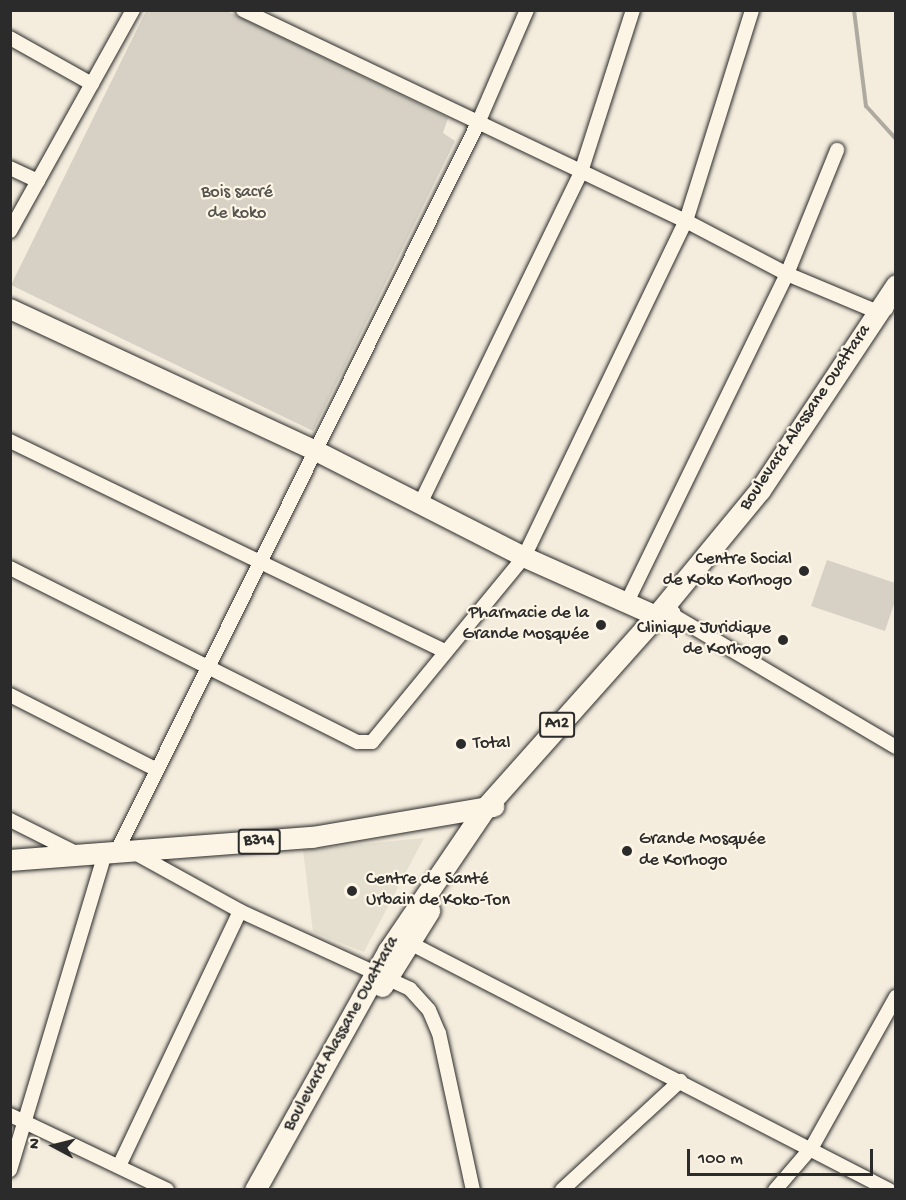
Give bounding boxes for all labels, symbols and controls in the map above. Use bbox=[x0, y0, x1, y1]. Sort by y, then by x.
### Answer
park label: Bois sacré de koko bbox=[201, 183, 273, 226]
street label: Boulevard Alassane Ouattara bbox=[736, 321, 876, 515]
place label: Centre Social de Koko Korhogo bbox=[663, 550, 792, 592]
marker: Centre Social de Koko Korhogo bbox=[797, 564, 811, 578]
place label: Pharmacie de la Grande Mosquée bbox=[462, 604, 589, 646]
marker: Pharmacie de la Grande Mosquée bbox=[594, 618, 608, 632]
place label: Clinique Juridique de Korhogo bbox=[637, 619, 771, 662]
marker: Clinique Juridique de Korhogo bbox=[776, 633, 790, 647]
road number: A12 bbox=[539, 712, 575, 738]
place label: Total bbox=[473, 733, 511, 755]
marker: Total bbox=[454, 737, 468, 751]
road number: B314 bbox=[236, 829, 282, 855]
place label: Grande Mosquée de Korhogo bbox=[639, 830, 766, 872]
marker: Grande Mosquée de Korhogo bbox=[620, 844, 634, 858]
place label: Centre de Santé Urbain de Koko-Ton bbox=[366, 870, 510, 912]
marker: Centre de Santé Urbain de Koko-Ton bbox=[343, 882, 361, 900]
street label: Boulevard Alassane Ouattara bbox=[279, 933, 405, 1135]
north arrow bbox=[24, 1116, 84, 1176]
text: N bbox=[26, 1137, 46, 1150]
scale bar bbox=[690, 1137, 876, 1175]
text: 100 m bbox=[698, 1149, 743, 1170]

